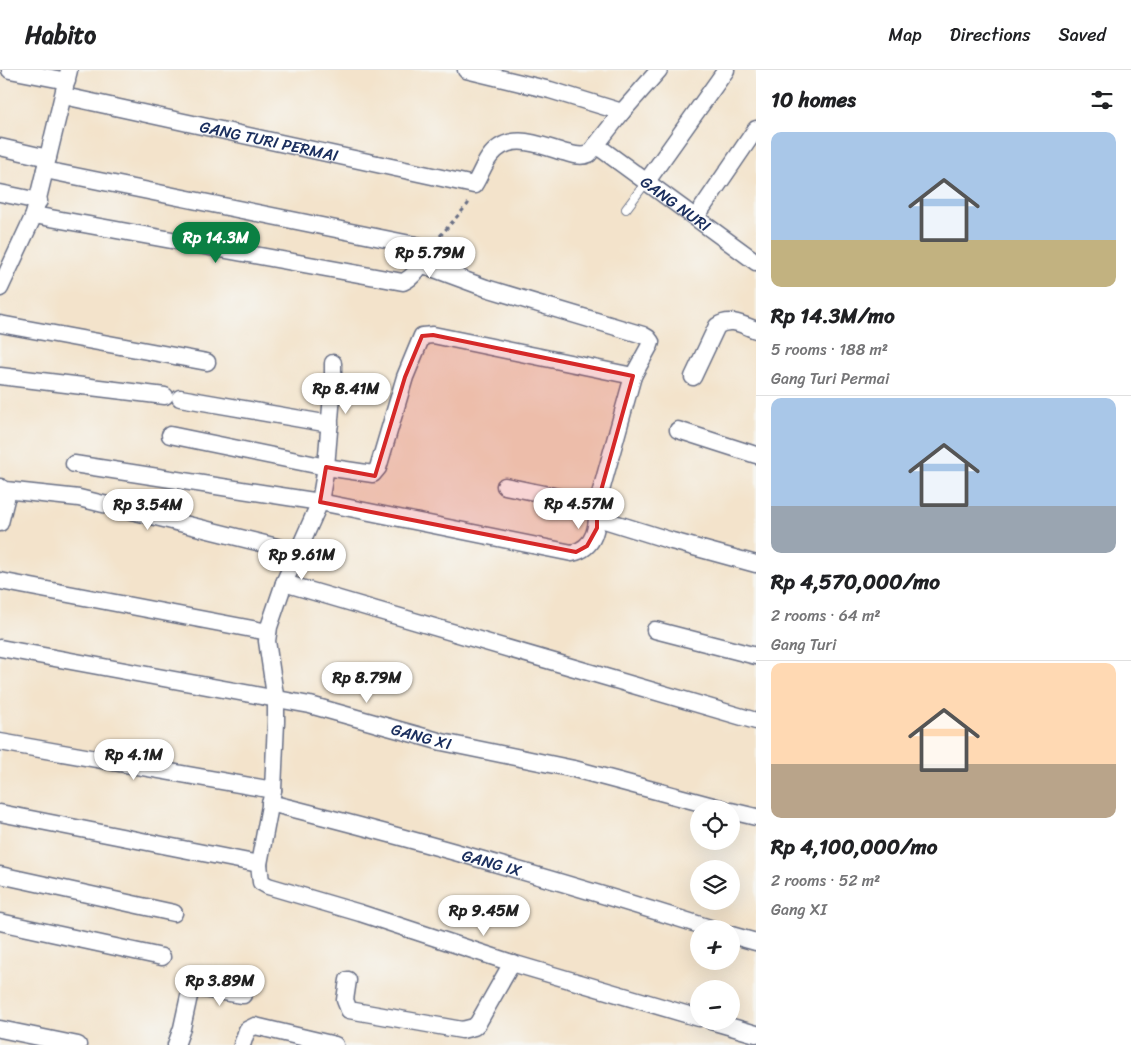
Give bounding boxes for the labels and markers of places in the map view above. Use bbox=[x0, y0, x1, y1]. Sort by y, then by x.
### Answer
pin: Rp 14.3M bbox=[164, 222, 268, 264]
pin: Rp 5.79M bbox=[378, 236, 482, 279]
pin: Rp 8.41M bbox=[294, 372, 398, 415]
pin: Rp 3.54M bbox=[96, 488, 200, 531]
pin: Rp 4.57M bbox=[527, 488, 631, 530]
pin: Rp 9.61M bbox=[250, 538, 354, 581]
pin: Rp 8.79M bbox=[315, 662, 419, 704]
pin: Rp 4.1M bbox=[88, 738, 180, 781]
pin: Rp 9.45M bbox=[432, 894, 536, 937]
pin: Rp 3.89M bbox=[168, 964, 272, 1007]

